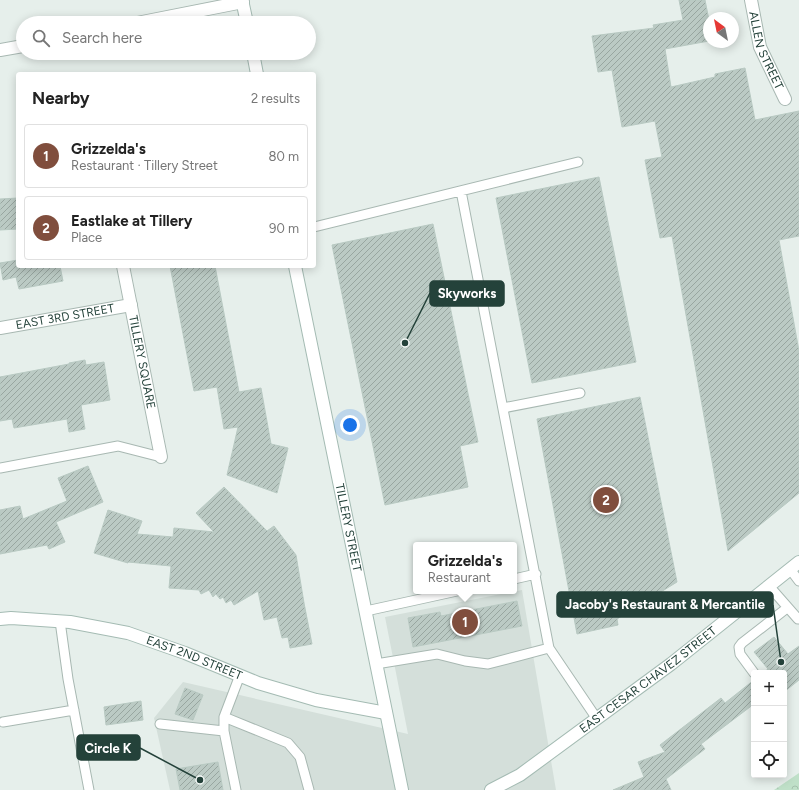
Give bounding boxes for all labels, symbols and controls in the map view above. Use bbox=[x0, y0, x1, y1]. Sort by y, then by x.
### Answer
street label: ALLEN STREET bbox=[746, 10, 787, 92]
north arrow bbox=[703, 12, 739, 48]
search box bbox=[16, 16, 316, 60]
icon: search bbox=[30, 27, 52, 49]
text: Search here bbox=[62, 29, 142, 47]
text: Nearby bbox=[32, 88, 90, 108]
text: 2 results bbox=[251, 91, 300, 106]
text: Grizzelda's bbox=[71, 140, 146, 158]
text: 1 bbox=[43, 149, 49, 164]
text: 80 m bbox=[268, 149, 299, 164]
text: Restaurant · Tillery Street bbox=[71, 158, 218, 173]
text: Eastlake at Tillery bbox=[71, 212, 192, 230]
text: 2 bbox=[42, 221, 50, 236]
text: 90 m bbox=[269, 221, 299, 236]
text: Place bbox=[71, 230, 102, 245]
callout: Skyworks bbox=[430, 281, 504, 306]
text: Skyworks bbox=[438, 286, 496, 301]
street label: EAST 3RD STREET bbox=[15, 301, 116, 332]
street label: TILLERY SQUARE bbox=[126, 314, 158, 410]
your location bbox=[340, 415, 360, 435]
street label: TILLERY STREET bbox=[333, 482, 364, 573]
pin: 2 bbox=[593, 485, 619, 515]
popup bbox=[413, 542, 517, 594]
text: Grizzelda's bbox=[428, 552, 502, 570]
text: Restaurant bbox=[428, 570, 491, 585]
callout: Jacoby's Restaurant & Mercantile bbox=[557, 592, 773, 617]
text: Jacoby's Restaurant & Mercantile bbox=[565, 597, 765, 612]
pin: 1 bbox=[452, 607, 478, 637]
street label: EAST CESAR CHAVEZ STREET bbox=[577, 624, 719, 736]
street label: EAST 2ND STREET bbox=[144, 633, 245, 683]
map controls bbox=[751, 670, 787, 778]
button: + bbox=[751, 670, 787, 706]
button: − bbox=[751, 706, 787, 742]
callout: Circle K bbox=[77, 735, 140, 760]
text: Circle K bbox=[84, 741, 132, 756]
button: locate bbox=[751, 742, 787, 778]

